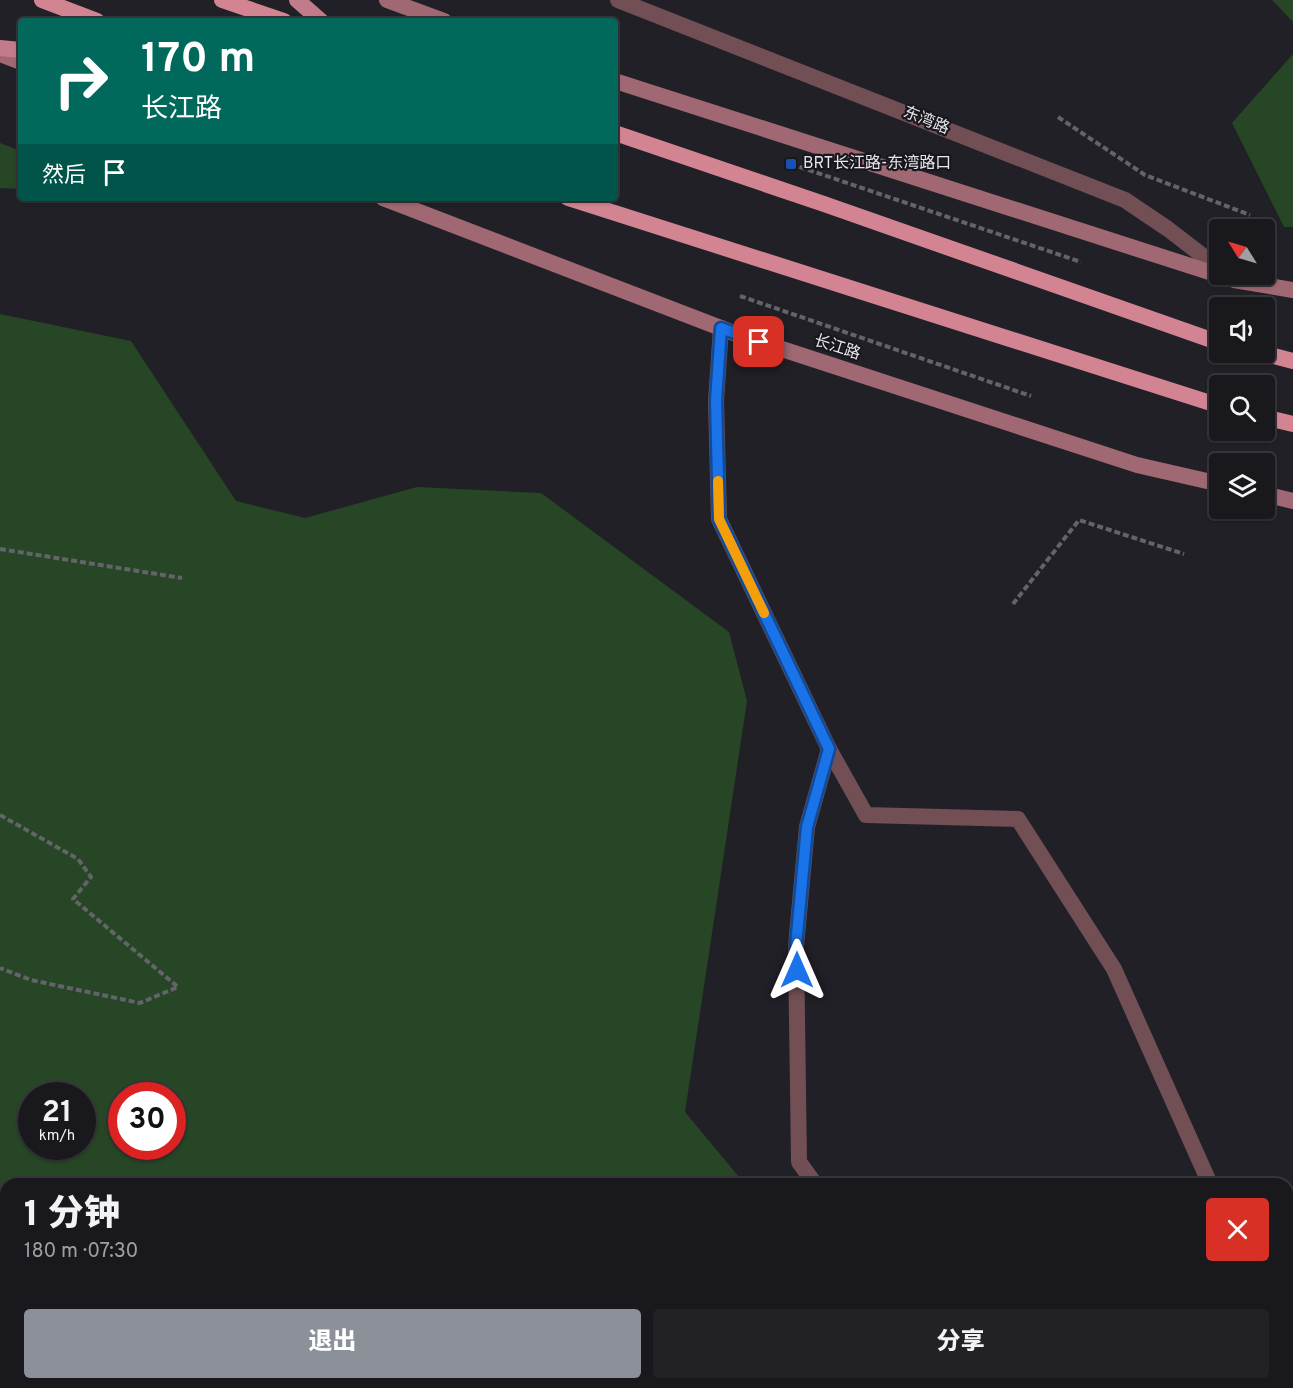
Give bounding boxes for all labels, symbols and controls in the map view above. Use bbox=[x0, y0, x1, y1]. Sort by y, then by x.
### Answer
text: 170 m bbox=[141, 34, 255, 87]
icon: right bbox=[42, 42, 120, 120]
text: 长江路 bbox=[141, 93, 222, 127]
street label: 东湾路 bbox=[900, 103, 952, 139]
place label: BRT长江路-东湾路口 bbox=[803, 154, 951, 174]
icon: arrive bbox=[98, 156, 131, 189]
marker: BRT长江路-东湾路口 bbox=[784, 157, 798, 171]
text: 然后 bbox=[42, 163, 86, 190]
north arrow bbox=[1209, 219, 1275, 285]
map controls bbox=[1209, 219, 1275, 519]
button: sound bbox=[1209, 297, 1275, 363]
pin bbox=[733, 316, 784, 367]
icon: arrive bbox=[742, 325, 775, 358]
street label: 长江路 bbox=[811, 331, 863, 365]
button: search bbox=[1209, 375, 1275, 441]
button: layers bbox=[1209, 453, 1275, 519]
position arrow bbox=[765, 938, 829, 1002]
speed limit sign: 30 bbox=[108, 1082, 186, 1160]
text: 21 bbox=[42, 1095, 72, 1132]
text: km/h bbox=[39, 1127, 75, 1146]
text: 1 分钟 bbox=[24, 1193, 120, 1239]
button: close bbox=[1206, 1198, 1269, 1261]
text: 180 m · 07:30 bbox=[24, 1239, 138, 1265]
button: 退出 bbox=[24, 1309, 641, 1378]
button: 分享 bbox=[653, 1309, 1269, 1378]

